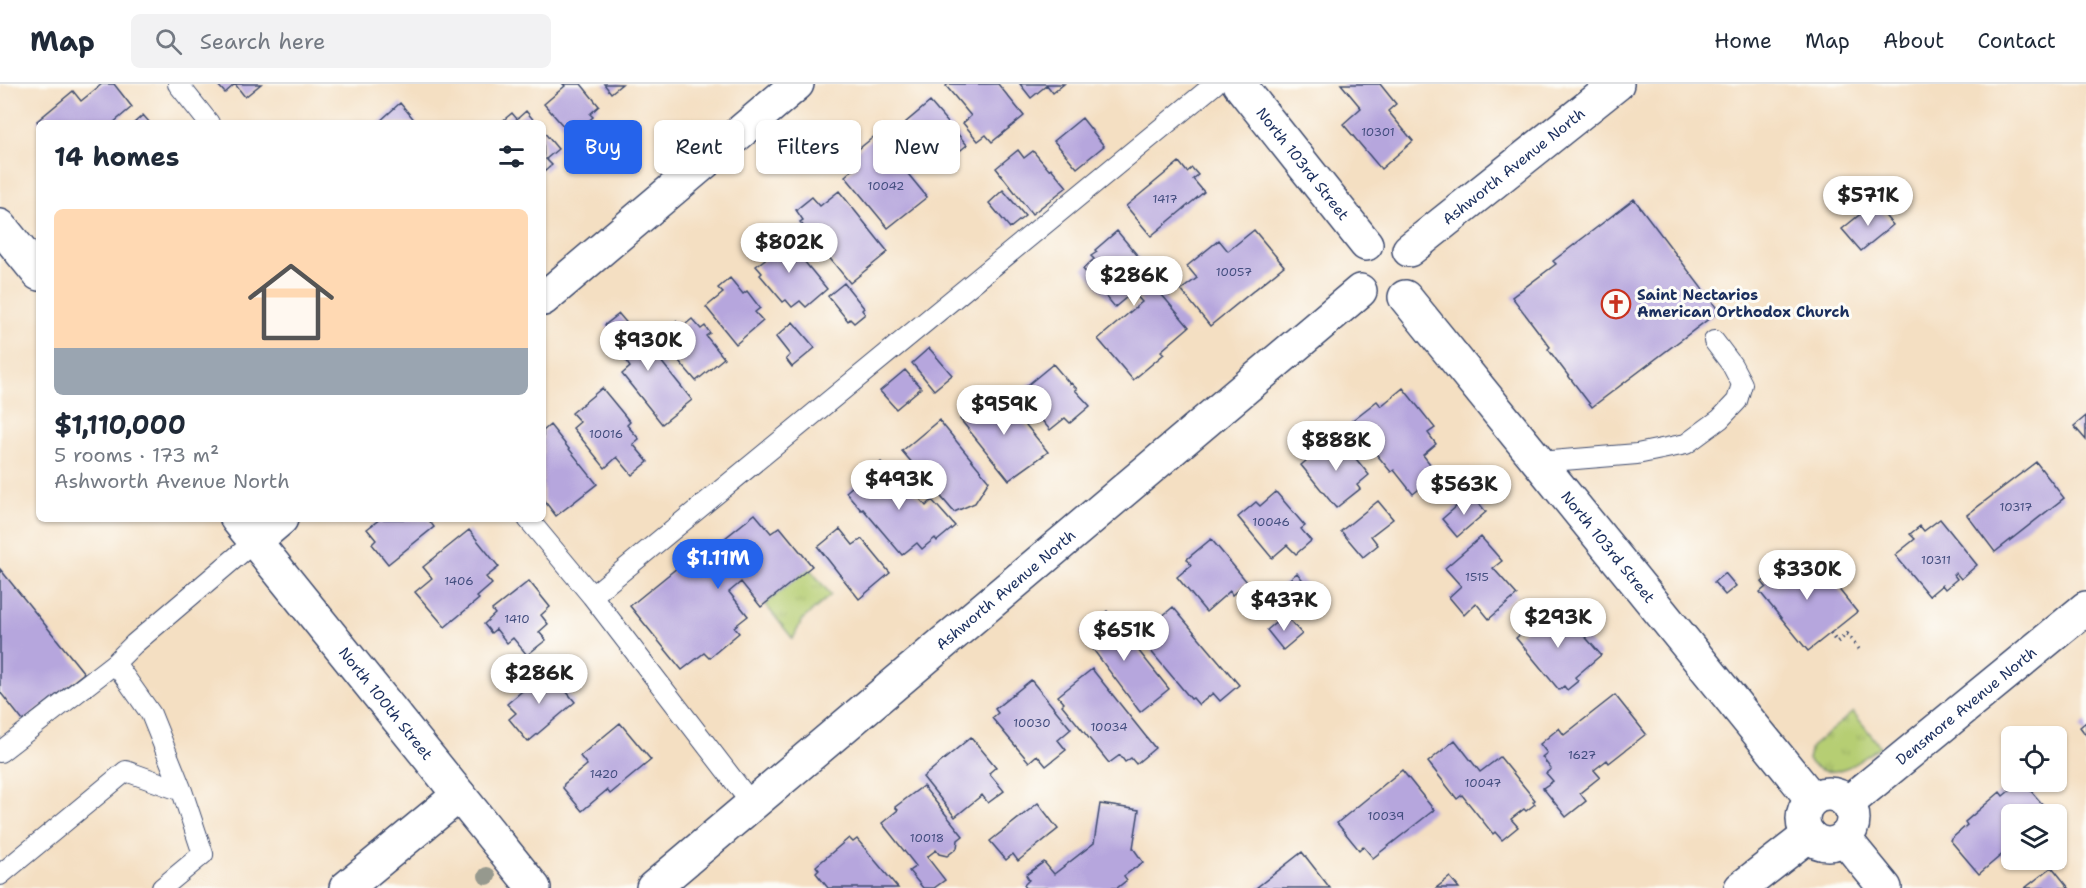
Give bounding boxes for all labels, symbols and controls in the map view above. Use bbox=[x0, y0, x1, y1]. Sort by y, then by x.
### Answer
search box bbox=[131, 14, 551, 68]
text: Map bbox=[30, 22, 95, 60]
icon: search bbox=[152, 25, 185, 58]
text: Search here bbox=[200, 27, 325, 56]
text: Home bbox=[1714, 27, 1772, 55]
text: Map bbox=[1805, 27, 1850, 55]
text: About bbox=[1883, 27, 1944, 55]
text: Contact bbox=[1977, 27, 2056, 55]
street label: North 103rd Street bbox=[1251, 103, 1353, 224]
street label: Ashworth Avenue North bbox=[1438, 103, 1589, 229]
chip: Buy bbox=[564, 120, 642, 174]
chip: Rent bbox=[654, 120, 744, 174]
chip: Filters bbox=[756, 120, 861, 174]
chip: New bbox=[873, 120, 960, 174]
house number: 10301 bbox=[1361, 124, 1395, 140]
text: 14 homes bbox=[54, 139, 180, 174]
icon: filters bbox=[495, 140, 528, 173]
pin: $571K bbox=[1826, 176, 1910, 227]
house number: 10042 bbox=[867, 178, 905, 194]
text: $571K bbox=[1837, 182, 1899, 208]
house number: 1417 bbox=[1152, 191, 1178, 207]
pin: $802K bbox=[747, 223, 831, 274]
text: $802K bbox=[755, 229, 823, 255]
icon: home bbox=[237, 248, 345, 356]
pin: $286K bbox=[1092, 256, 1176, 307]
text: $286K bbox=[1100, 262, 1168, 288]
house number: 10057 bbox=[1216, 264, 1252, 280]
place label: Saint Nectarios American Orthodox Church bbox=[1637, 285, 1849, 322]
church icon: Saint Nectarios American Orthodox Church bbox=[1600, 288, 1632, 320]
pin: $930K bbox=[606, 321, 690, 372]
text: $930K bbox=[614, 327, 682, 353]
pin: $959K bbox=[962, 385, 1046, 436]
text: $959K bbox=[971, 391, 1037, 417]
text: $1,110,000 bbox=[54, 407, 186, 442]
pin: $888K bbox=[1294, 421, 1378, 472]
house number: 10016 bbox=[589, 426, 623, 442]
text: $888K bbox=[1301, 427, 1371, 453]
text: 5 rooms · 173 m² bbox=[54, 442, 219, 468]
pin: $493K bbox=[857, 460, 941, 511]
pin: $563K bbox=[1422, 465, 1506, 516]
text: $493K bbox=[865, 466, 933, 492]
text: Ashworth Avenue North bbox=[54, 468, 290, 494]
text: $563K bbox=[1430, 471, 1498, 497]
street label: North 103rd Street bbox=[1556, 487, 1659, 607]
house number: 10317 bbox=[1999, 499, 2033, 515]
house number: 10046 bbox=[1252, 514, 1290, 530]
street label: Ashworth Avenue North bbox=[932, 525, 1080, 655]
pin: $1.11M bbox=[669, 539, 767, 590]
text: $1.11M bbox=[686, 545, 750, 571]
pin: $330K bbox=[1765, 550, 1849, 601]
house number: 10311 bbox=[1921, 552, 1951, 568]
text: $330K bbox=[1773, 556, 1841, 582]
house number: 1515 bbox=[1465, 569, 1489, 585]
house number: 1406 bbox=[444, 573, 474, 589]
pin: $437K bbox=[1242, 581, 1326, 632]
text: $437K bbox=[1250, 587, 1318, 613]
pin: $293K bbox=[1516, 598, 1600, 649]
text: $293K bbox=[1524, 604, 1592, 630]
house number: 1410 bbox=[504, 611, 530, 627]
pin: $651K bbox=[1082, 611, 1166, 662]
text: $651K bbox=[1093, 617, 1155, 643]
street label: Densmore Avenue North bbox=[1892, 642, 2041, 770]
street label: North 100th Street bbox=[334, 643, 437, 764]
pin: $286K bbox=[497, 654, 581, 705]
text: $286K bbox=[505, 660, 573, 686]
house number: 10030 bbox=[1013, 715, 1051, 731]
house number: 10034 bbox=[1090, 719, 1128, 735]
map controls bbox=[2001, 726, 2067, 870]
button: locate bbox=[2001, 726, 2067, 792]
house number: 1627 bbox=[1568, 747, 1596, 763]
house number: 1420 bbox=[590, 766, 618, 782]
house number: 10047 bbox=[1464, 775, 1502, 791]
button: layers bbox=[2001, 804, 2067, 870]
house number: 10039 bbox=[1368, 808, 1404, 824]
house number: 10018 bbox=[910, 830, 944, 846]

